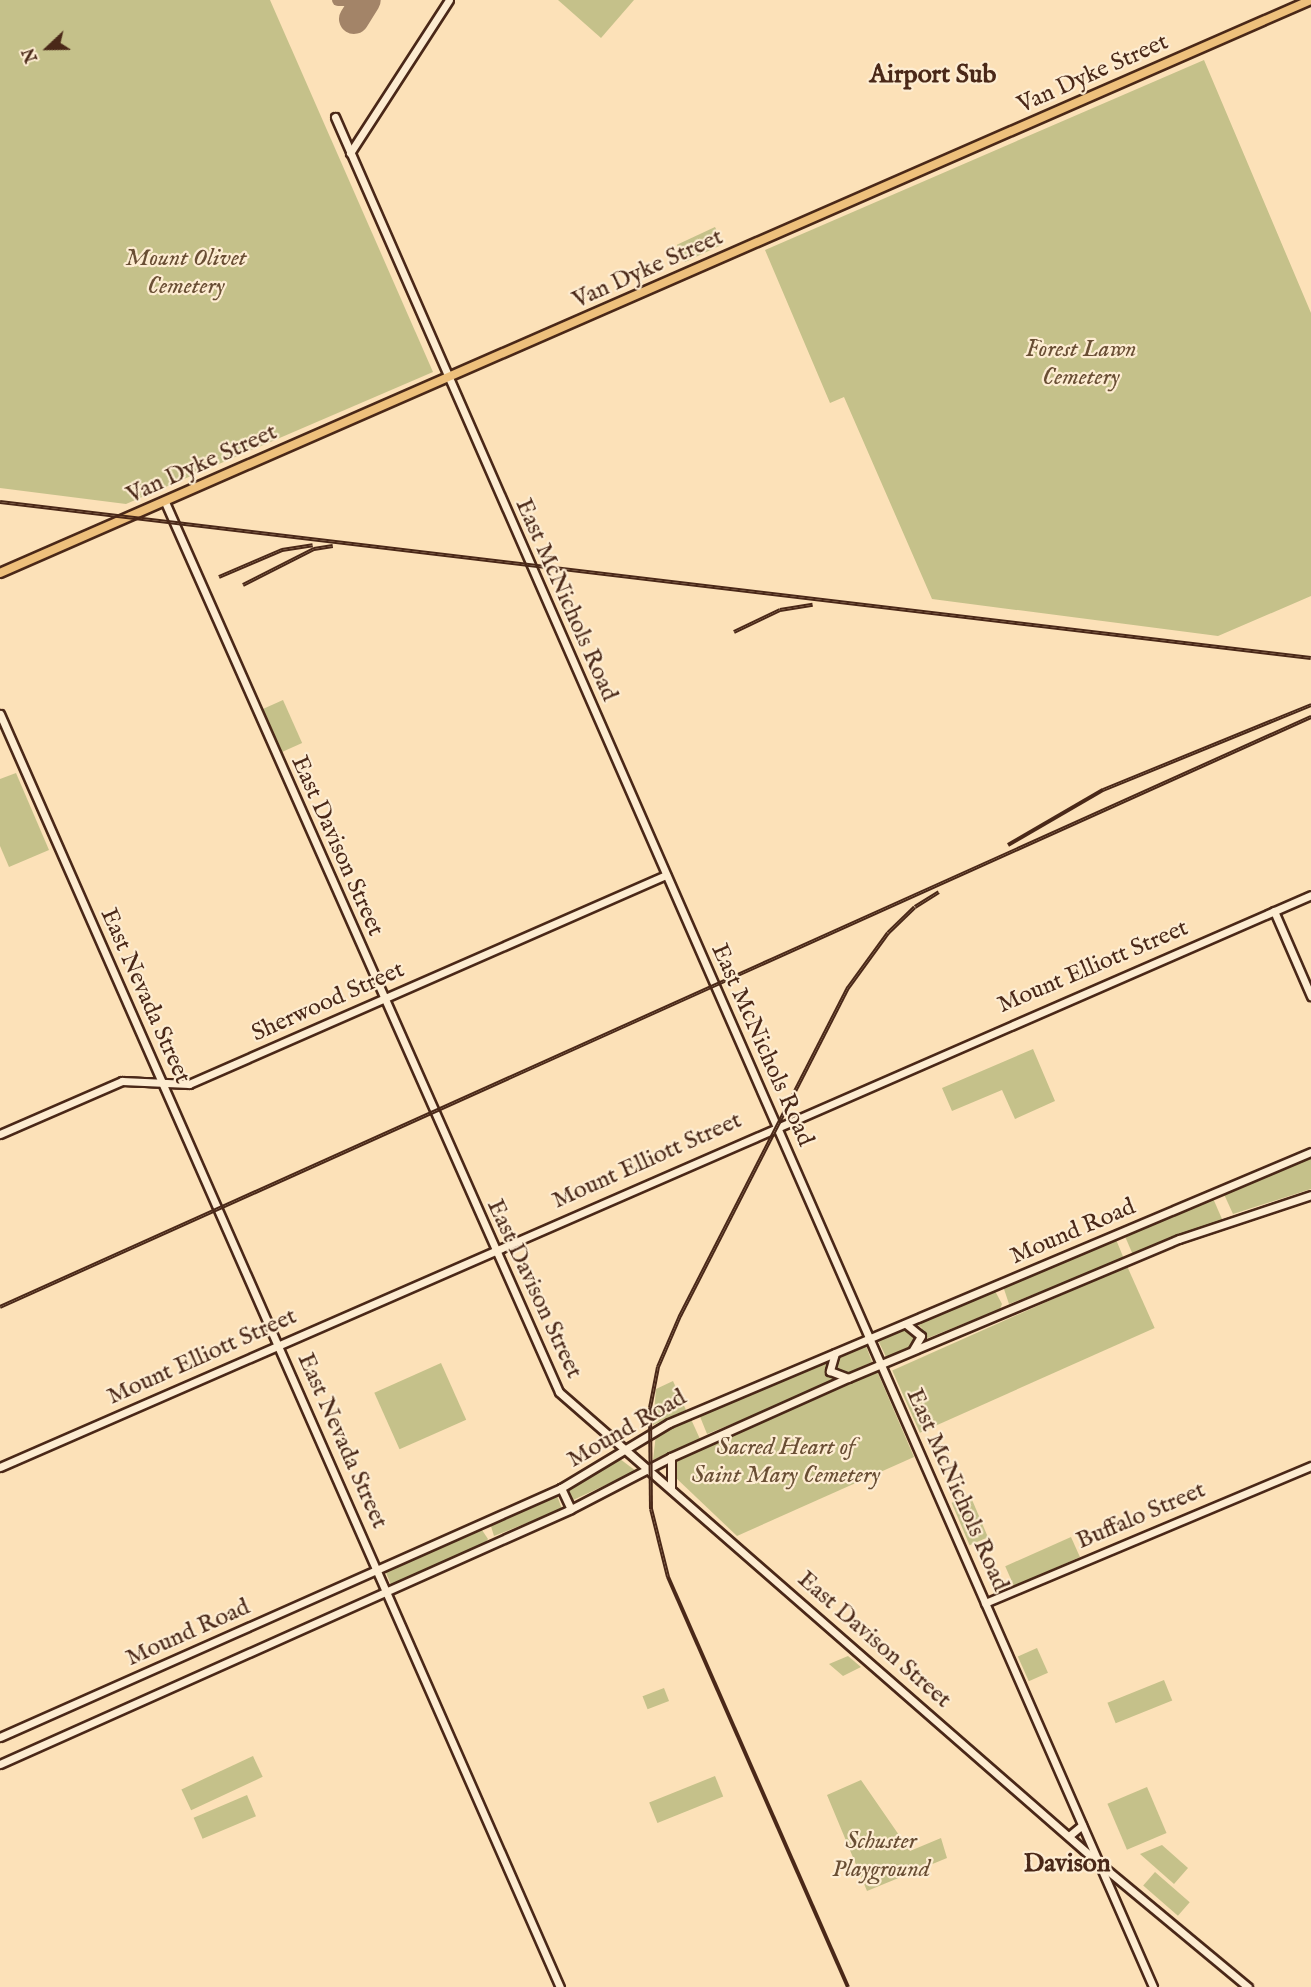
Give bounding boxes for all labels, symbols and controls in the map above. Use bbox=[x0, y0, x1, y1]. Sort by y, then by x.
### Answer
north arrow bbox=[18, 18, 78, 78]
street label: Van Dyke Street bbox=[1013, 28, 1173, 120]
text: N bbox=[19, 45, 43, 65]
district label: Airport Sub bbox=[870, 59, 996, 91]
street label: Van Dyke Street bbox=[568, 223, 728, 315]
park label: Mount Olivet Cemetery bbox=[125, 245, 247, 301]
park label: Forest Lawn Cemetery bbox=[1025, 336, 1137, 392]
street label: Van Dyke Street bbox=[122, 418, 282, 510]
street label: East McNichols Road bbox=[508, 494, 624, 706]
street label: East Davison Street bbox=[284, 751, 390, 941]
street label: East Nevada Street bbox=[93, 904, 197, 1088]
street label: Mount Elliott Street bbox=[993, 914, 1193, 1020]
street label: East McNichols Road bbox=[704, 939, 820, 1151]
street label: Sherwood Street bbox=[247, 955, 409, 1049]
street label: Mount Elliott Street bbox=[548, 1106, 746, 1216]
street label: Mound Road bbox=[1006, 1193, 1140, 1271]
street label: East Davison Street bbox=[480, 1195, 588, 1383]
street label: Mount Elliott Street bbox=[103, 1302, 301, 1412]
street label: East Nevada Street bbox=[290, 1349, 394, 1533]
street label: Mound Road bbox=[562, 1383, 692, 1475]
street label: East McNichols Road bbox=[899, 1384, 1015, 1596]
park label: Sacred Heart of Saint Mary Cemetery bbox=[692, 1434, 880, 1490]
street label: Buffalo Street bbox=[1072, 1476, 1210, 1556]
street label: East Davison Street bbox=[791, 1565, 957, 1715]
street label: Mound Road bbox=[122, 1593, 254, 1673]
park label: Schuster Playground bbox=[832, 1828, 930, 1884]
district label: Davison bbox=[1023, 1848, 1111, 1880]

